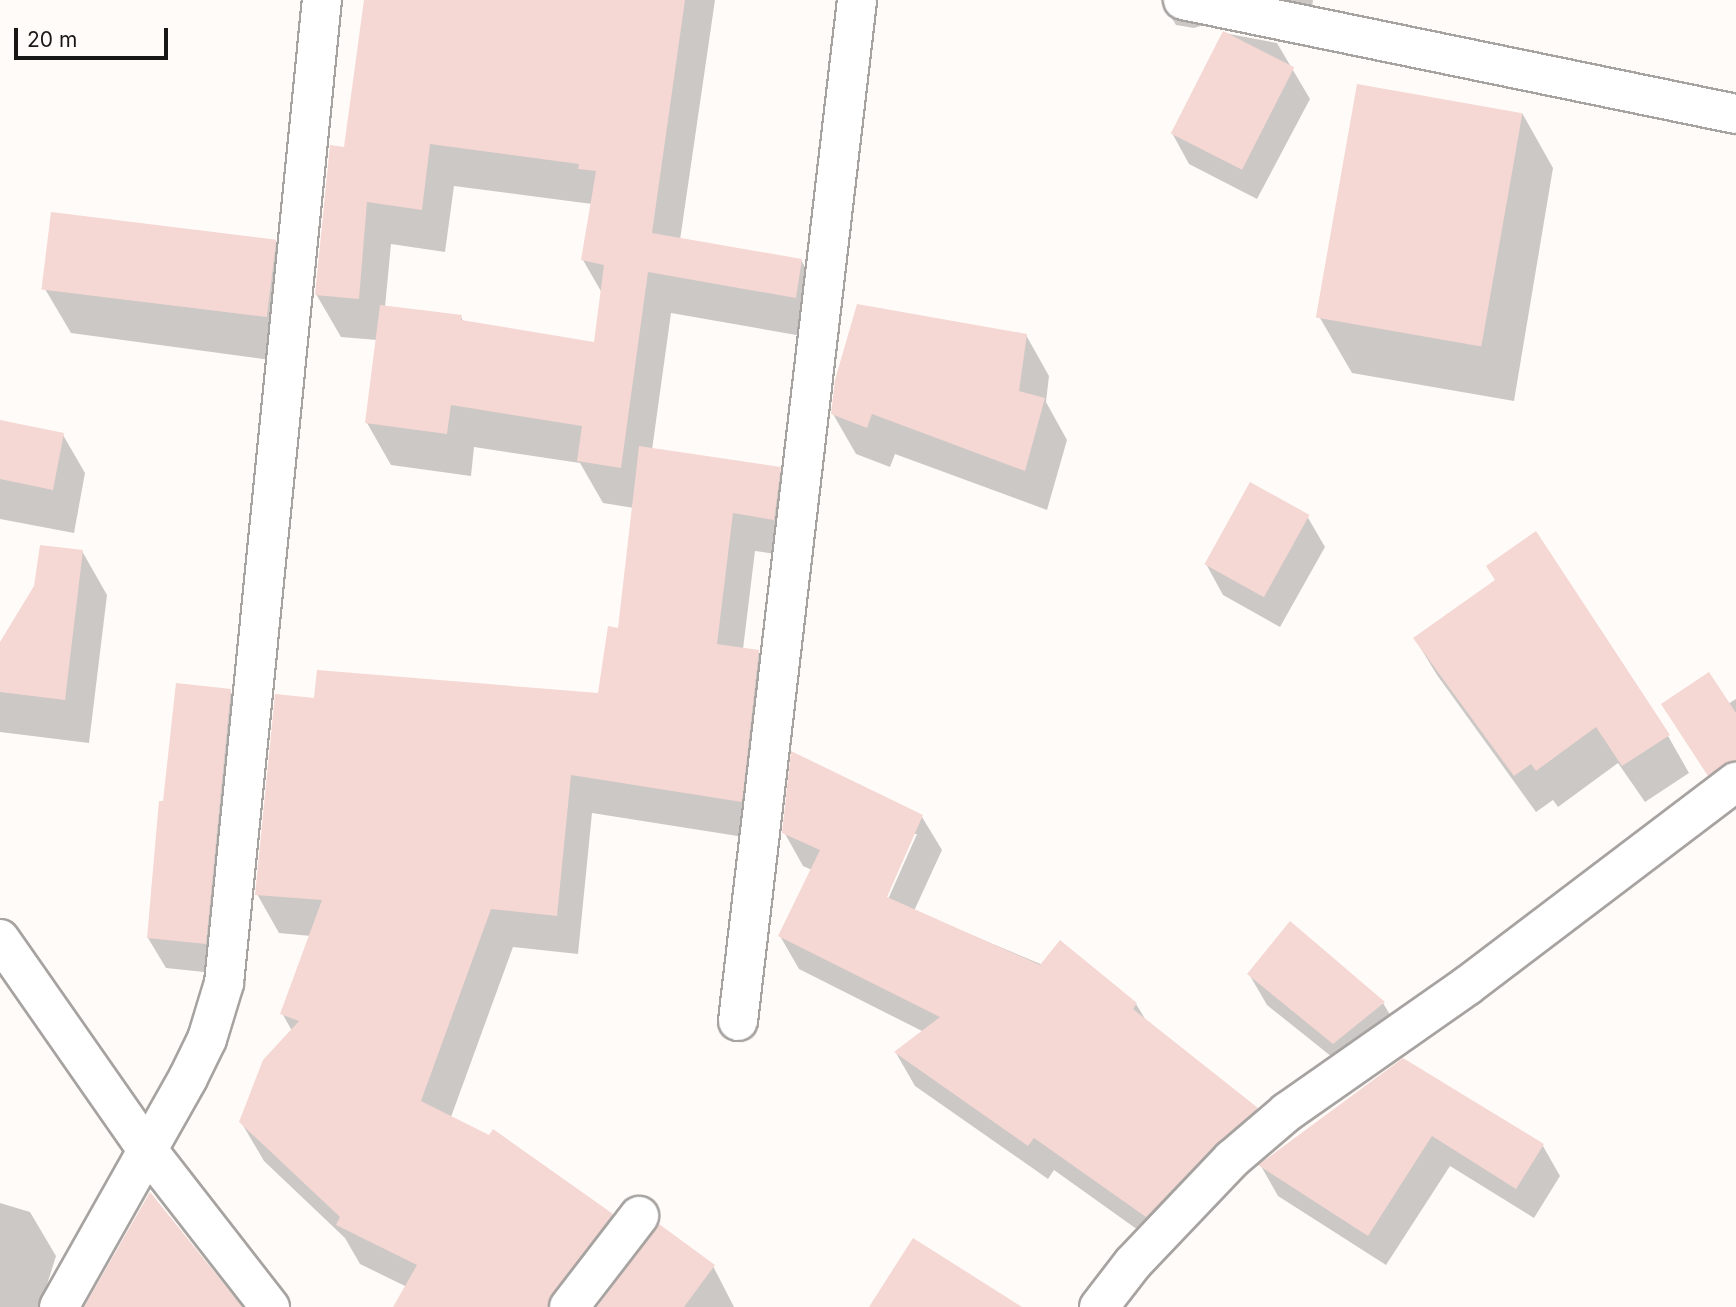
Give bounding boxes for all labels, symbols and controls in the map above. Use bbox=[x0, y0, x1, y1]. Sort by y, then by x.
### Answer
scale bar bbox=[18, 14, 172, 58]
text: 20 m bbox=[27, 27, 77, 52]

